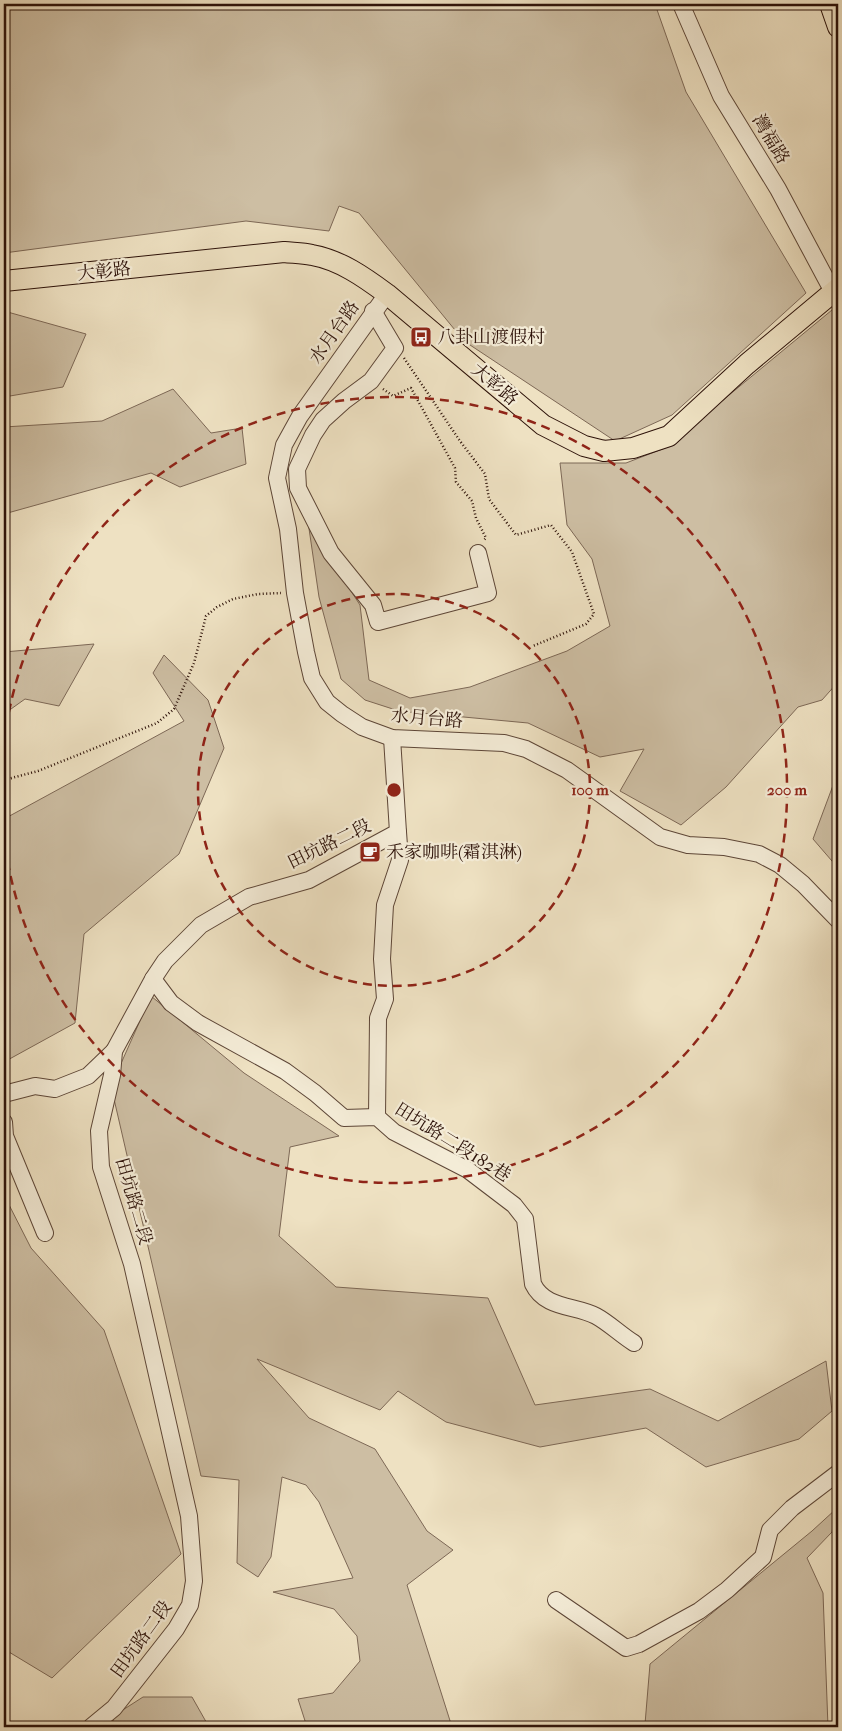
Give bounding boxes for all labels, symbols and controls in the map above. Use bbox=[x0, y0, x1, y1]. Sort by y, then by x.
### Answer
street label: 灣福路 bbox=[748, 111, 793, 168]
street label: 大彰路 bbox=[76, 258, 132, 285]
street label: 水月台路 bbox=[305, 297, 364, 368]
bus stop icon: 八卦山渡假村 bbox=[409, 325, 433, 349]
place label: 八卦山渡假村 bbox=[437, 327, 545, 348]
street label: 大彰路 bbox=[467, 359, 522, 410]
street label: 水月台路 bbox=[390, 705, 464, 732]
centre of rings bbox=[385, 781, 403, 799]
text: 100 m bbox=[571, 781, 609, 799]
text: 200 m bbox=[767, 781, 807, 799]
street label: 田坑路二段 bbox=[284, 815, 374, 874]
cafe icon: 禾家咖啡(霜淇淋) bbox=[358, 840, 382, 864]
place label: 禾家咖啡(霜淇淋) bbox=[386, 842, 522, 863]
street label: 田坑路二段182巷 bbox=[391, 1098, 515, 1186]
street label: 田坑路二段 bbox=[111, 1155, 156, 1247]
street label: 田坑路二段 bbox=[106, 1597, 176, 1682]

